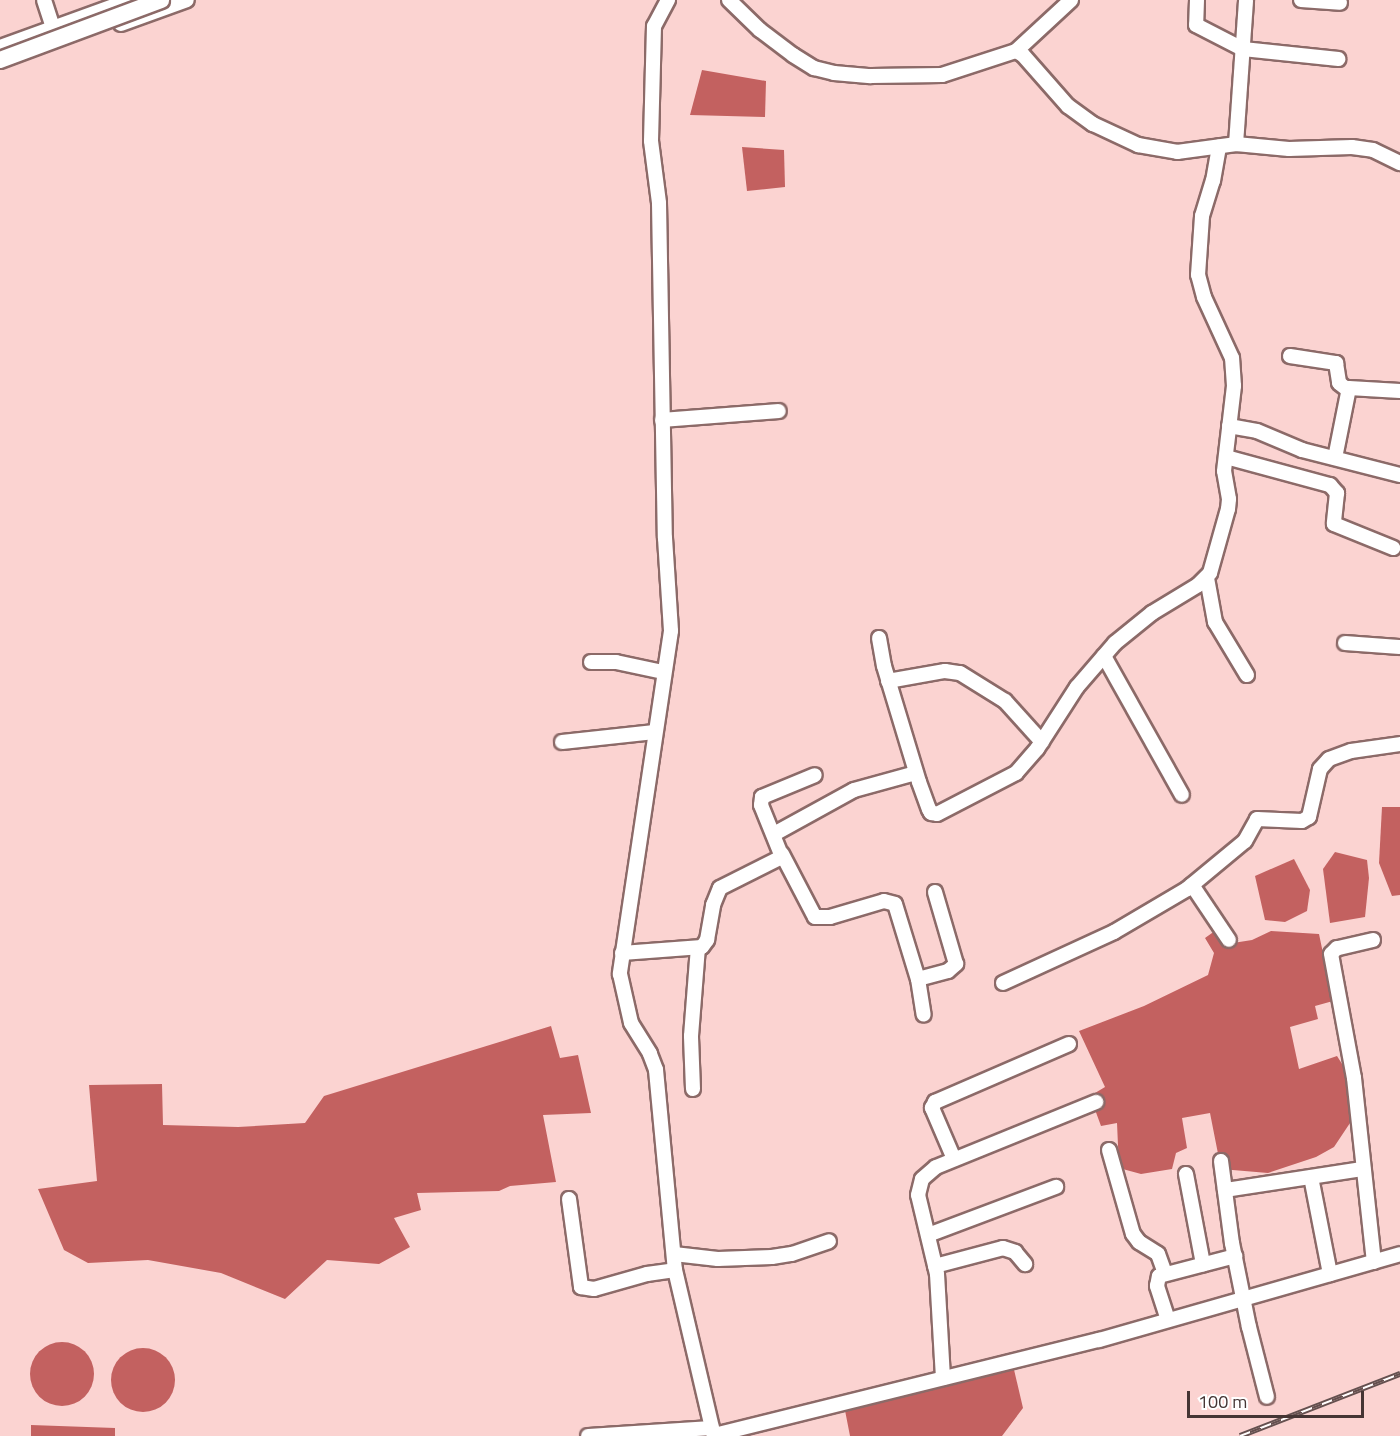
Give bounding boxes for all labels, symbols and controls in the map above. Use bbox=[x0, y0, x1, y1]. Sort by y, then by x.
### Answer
scale bar bbox=[1190, 1379, 1367, 1417]
text: 100 m bbox=[1198, 1388, 1247, 1415]

